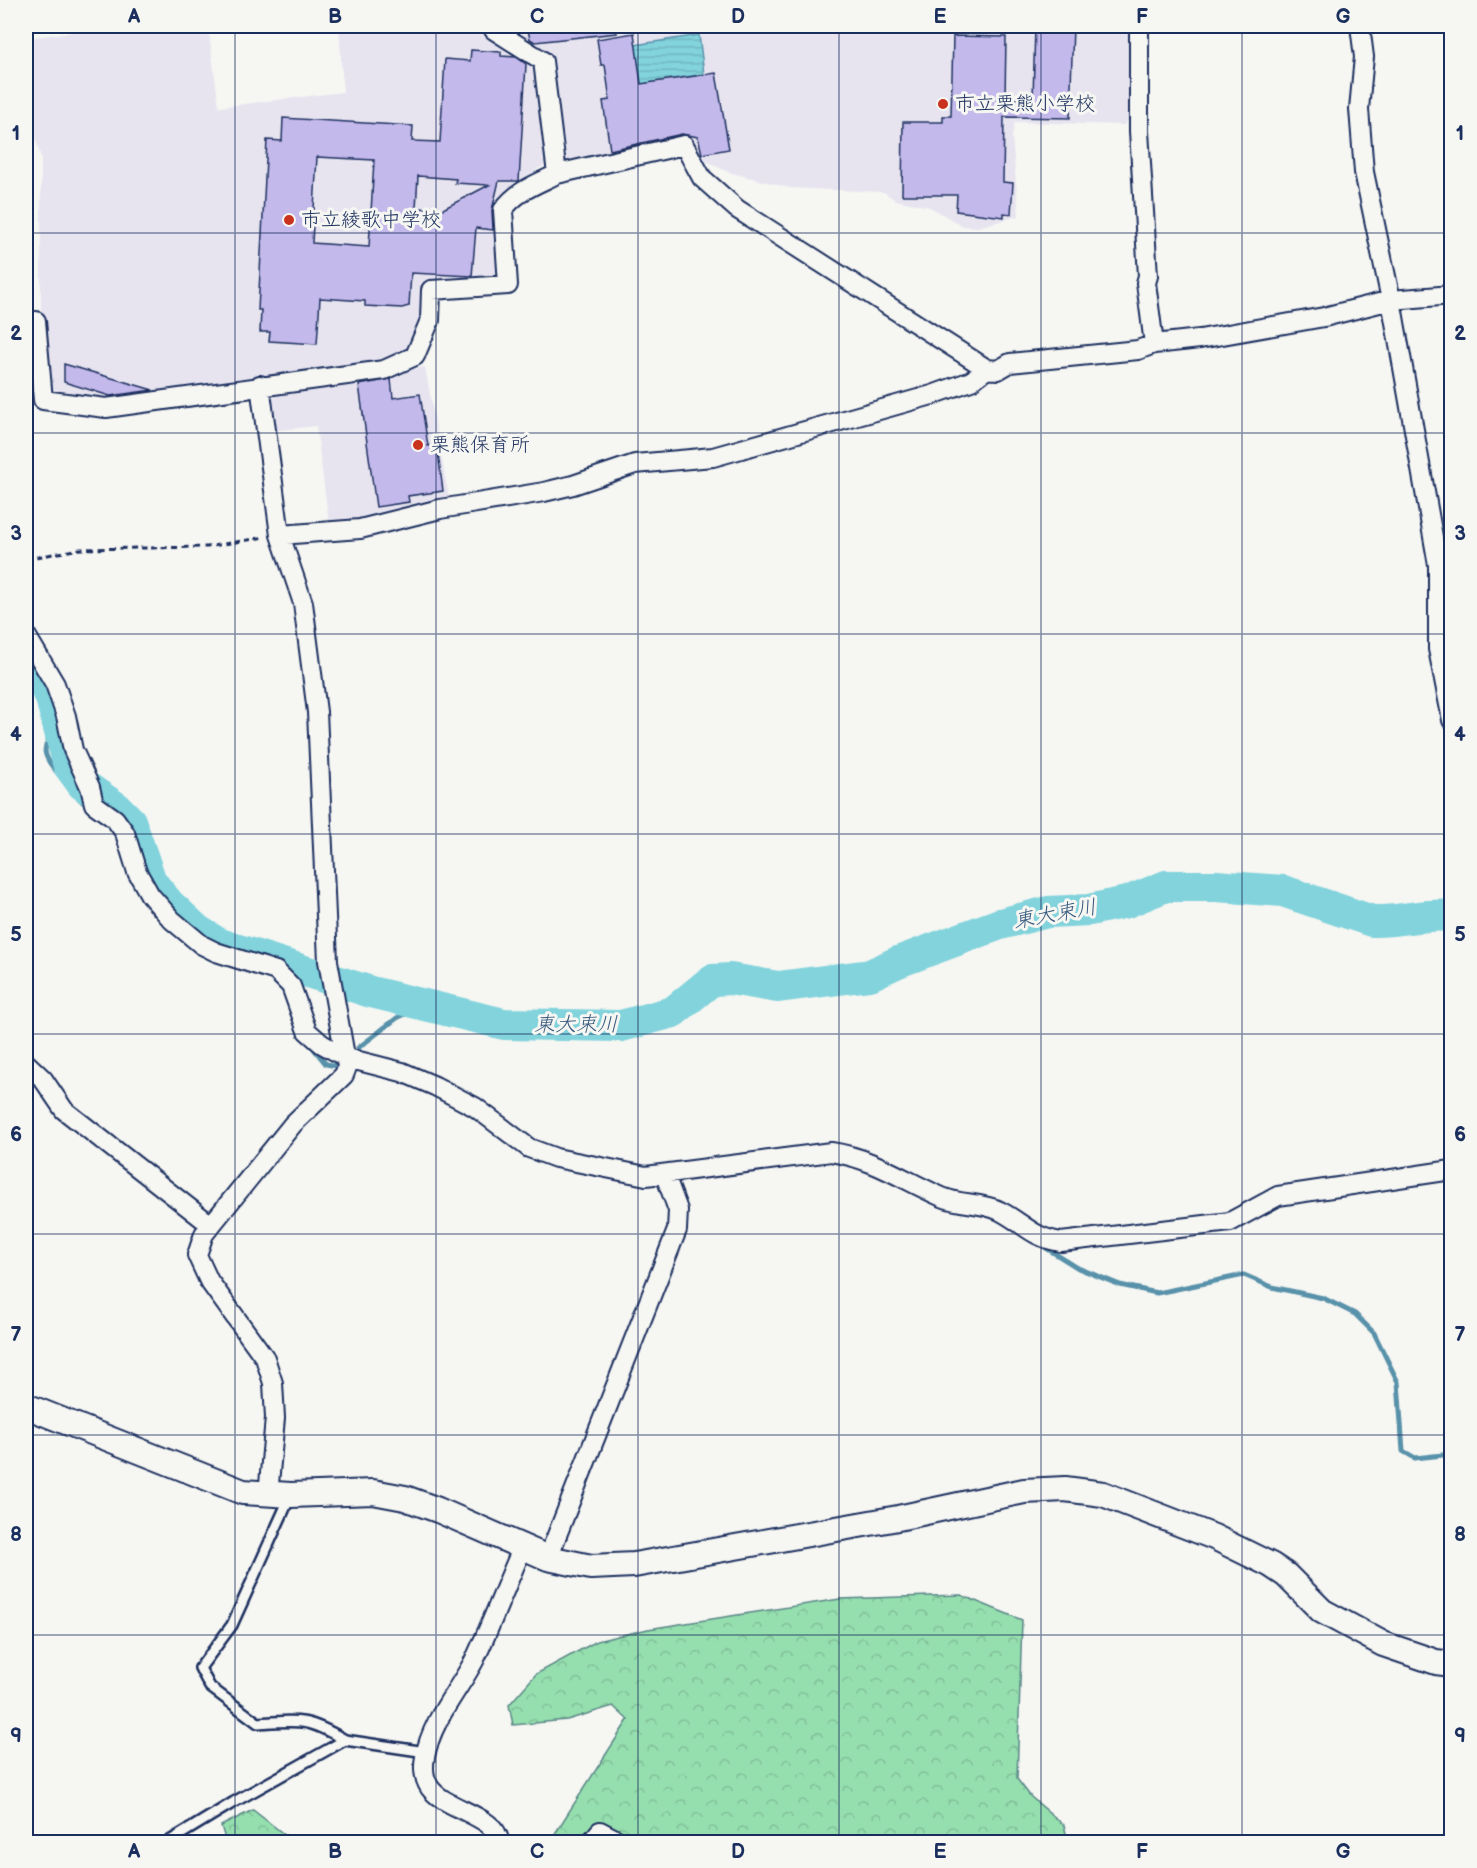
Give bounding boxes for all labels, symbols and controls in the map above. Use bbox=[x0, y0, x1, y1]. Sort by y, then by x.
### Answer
text: A bbox=[127, 5, 141, 29]
text: B bbox=[328, 5, 342, 29]
text: C bbox=[530, 5, 544, 29]
text: D bbox=[731, 5, 745, 29]
text: E bbox=[934, 5, 947, 29]
text: F bbox=[1136, 5, 1148, 29]
text: G bbox=[1336, 5, 1351, 29]
place label: 市立栗熊小学校 bbox=[955, 92, 1095, 116]
marker: 市立栗熊小学校 bbox=[936, 97, 950, 111]
text: 1 bbox=[12, 122, 20, 146]
text: 1 bbox=[1456, 122, 1464, 146]
place label: 市立綾歌中学校 bbox=[301, 208, 441, 232]
marker: 市立綾歌中学校 bbox=[282, 213, 296, 227]
text: 2 bbox=[10, 322, 22, 346]
text: 2 bbox=[1454, 322, 1466, 346]
place label: 栗熊保育所 bbox=[430, 433, 530, 457]
marker: 栗熊保育所 bbox=[411, 438, 425, 452]
text: 3 bbox=[10, 522, 22, 546]
text: 3 bbox=[1454, 522, 1466, 546]
text: 4 bbox=[10, 723, 22, 747]
text: 4 bbox=[1454, 723, 1466, 747]
water label: 東大束川 bbox=[1011, 894, 1099, 934]
text: 5 bbox=[10, 923, 22, 947]
text: 5 bbox=[1454, 923, 1466, 947]
water label: 東大束川 bbox=[534, 1012, 618, 1037]
text: 6 bbox=[10, 1123, 22, 1147]
text: 6 bbox=[1454, 1123, 1466, 1147]
text: 7 bbox=[10, 1323, 22, 1347]
text: 7 bbox=[1454, 1323, 1466, 1347]
text: 8 bbox=[10, 1523, 22, 1547]
text: 8 bbox=[1454, 1523, 1466, 1547]
text: 9 bbox=[10, 1724, 22, 1748]
text: 9 bbox=[1454, 1724, 1466, 1748]
text: A bbox=[127, 1840, 141, 1864]
text: B bbox=[328, 1840, 342, 1864]
text: C bbox=[530, 1840, 544, 1864]
text: D bbox=[731, 1840, 745, 1864]
text: E bbox=[934, 1840, 947, 1864]
text: F bbox=[1136, 1840, 1148, 1864]
text: G bbox=[1336, 1840, 1351, 1864]

